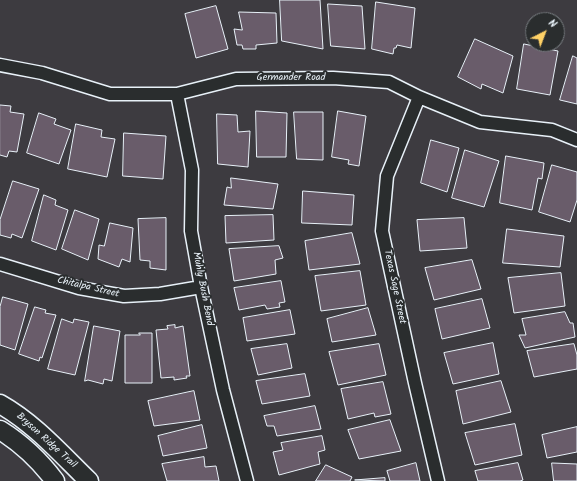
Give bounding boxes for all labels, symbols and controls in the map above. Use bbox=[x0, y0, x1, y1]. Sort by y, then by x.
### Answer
north arrow bbox=[525, 12, 565, 52]
text: N bbox=[544, 15, 561, 33]
street label: Germander Road bbox=[257, 72, 325, 84]
street label: Texas Sage Street bbox=[380, 249, 408, 325]
street label: Muhly Bush Bend bbox=[189, 251, 215, 327]
street label: Chitalpa Street bbox=[56, 275, 120, 301]
street label: Bryson Ridge Trail bbox=[13, 411, 79, 471]

